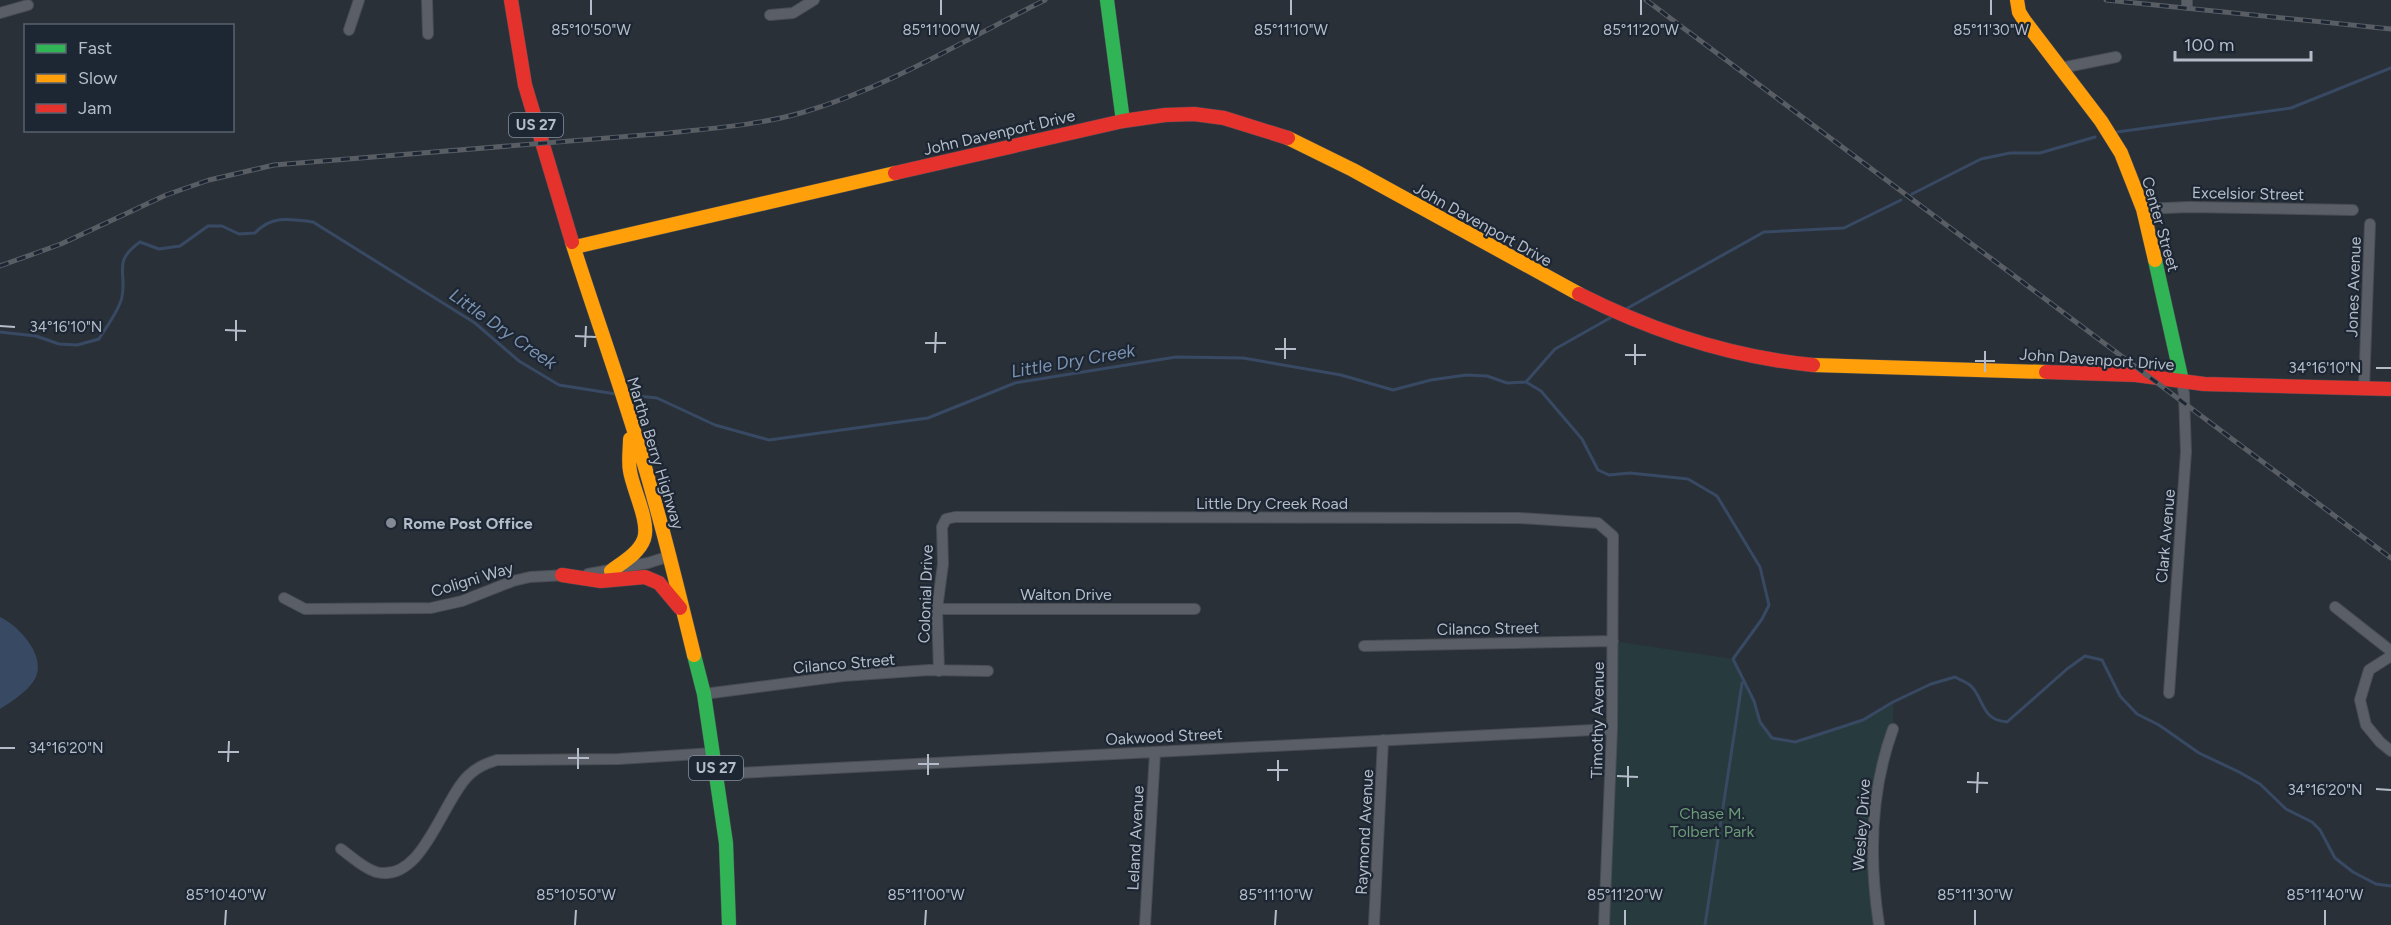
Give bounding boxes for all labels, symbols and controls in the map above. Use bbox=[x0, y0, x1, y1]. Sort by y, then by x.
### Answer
text: 85°10'50"W bbox=[551, 21, 631, 39]
text: 85°11'00"W bbox=[902, 21, 980, 39]
text: 85°11'10"W bbox=[1254, 21, 1328, 39]
text: 85°11'20"W bbox=[1603, 21, 1680, 39]
text: 85°11'30"W bbox=[1953, 21, 2029, 39]
legend bbox=[24, 24, 234, 132]
scale bar bbox=[2175, 24, 2312, 62]
text: 100 m bbox=[2184, 34, 2234, 56]
text: Fast bbox=[78, 37, 112, 59]
text: Slow bbox=[78, 67, 117, 89]
text: Jam bbox=[78, 97, 112, 119]
street label: John Davenport Drive bbox=[921, 106, 1077, 159]
road number: US 27 bbox=[509, 113, 563, 137]
street label: Center Street bbox=[2138, 174, 2183, 274]
street label: John Davenport Drive bbox=[1410, 178, 1556, 271]
street label: Excelsior Street bbox=[2192, 183, 2304, 204]
street label: Jones Avenue bbox=[2342, 236, 2365, 338]
water label: Little Dry Creek bbox=[445, 284, 562, 375]
text: 34°16'10"N bbox=[30, 318, 102, 336]
water label: Little Dry Creek bbox=[1009, 339, 1138, 383]
street label: John Davenport Drive bbox=[2019, 345, 2175, 374]
text: 34°16'10"N bbox=[2289, 359, 2361, 377]
street label: Martha Berry Highway bbox=[623, 375, 688, 532]
street label: Clark Avenue bbox=[2152, 488, 2179, 584]
street label: Little Dry Creek Road bbox=[1196, 494, 1348, 513]
place label: Rome Post Office bbox=[403, 514, 533, 533]
marker: Rome Post Office bbox=[384, 516, 398, 530]
street label: Colonial Drive bbox=[914, 544, 937, 644]
street label: Coligni Way bbox=[429, 558, 516, 601]
street label: Walton Drive bbox=[1020, 585, 1112, 604]
street label: Cilanco Street bbox=[1437, 618, 1539, 639]
street label: Cilanco Street bbox=[792, 650, 896, 677]
street label: Timothy Avenue bbox=[1587, 661, 1608, 779]
street label: Oakwood Street bbox=[1105, 724, 1223, 749]
text: 34°16'20"N bbox=[28, 739, 104, 757]
road number: US 27 bbox=[689, 756, 743, 780]
street label: Raymond Avenue bbox=[1352, 768, 1377, 895]
street label: Wesley Drive bbox=[1849, 778, 1874, 872]
text: 34°16'20"N bbox=[2287, 781, 2363, 799]
street label: Leland Avenue bbox=[1123, 785, 1148, 891]
park label: Chase M. Tolbert Park bbox=[1670, 804, 1755, 841]
text: 85°10'40"W bbox=[186, 886, 267, 904]
text: 85°10'50"W bbox=[536, 886, 616, 904]
text: 85°11'00"W bbox=[887, 886, 965, 904]
text: 85°11'10"W bbox=[1239, 886, 1313, 904]
text: 85°11'20"W bbox=[1587, 886, 1664, 904]
text: 85°11'30"W bbox=[1937, 886, 2013, 904]
text: 85°11'40"W bbox=[2287, 886, 2364, 904]

